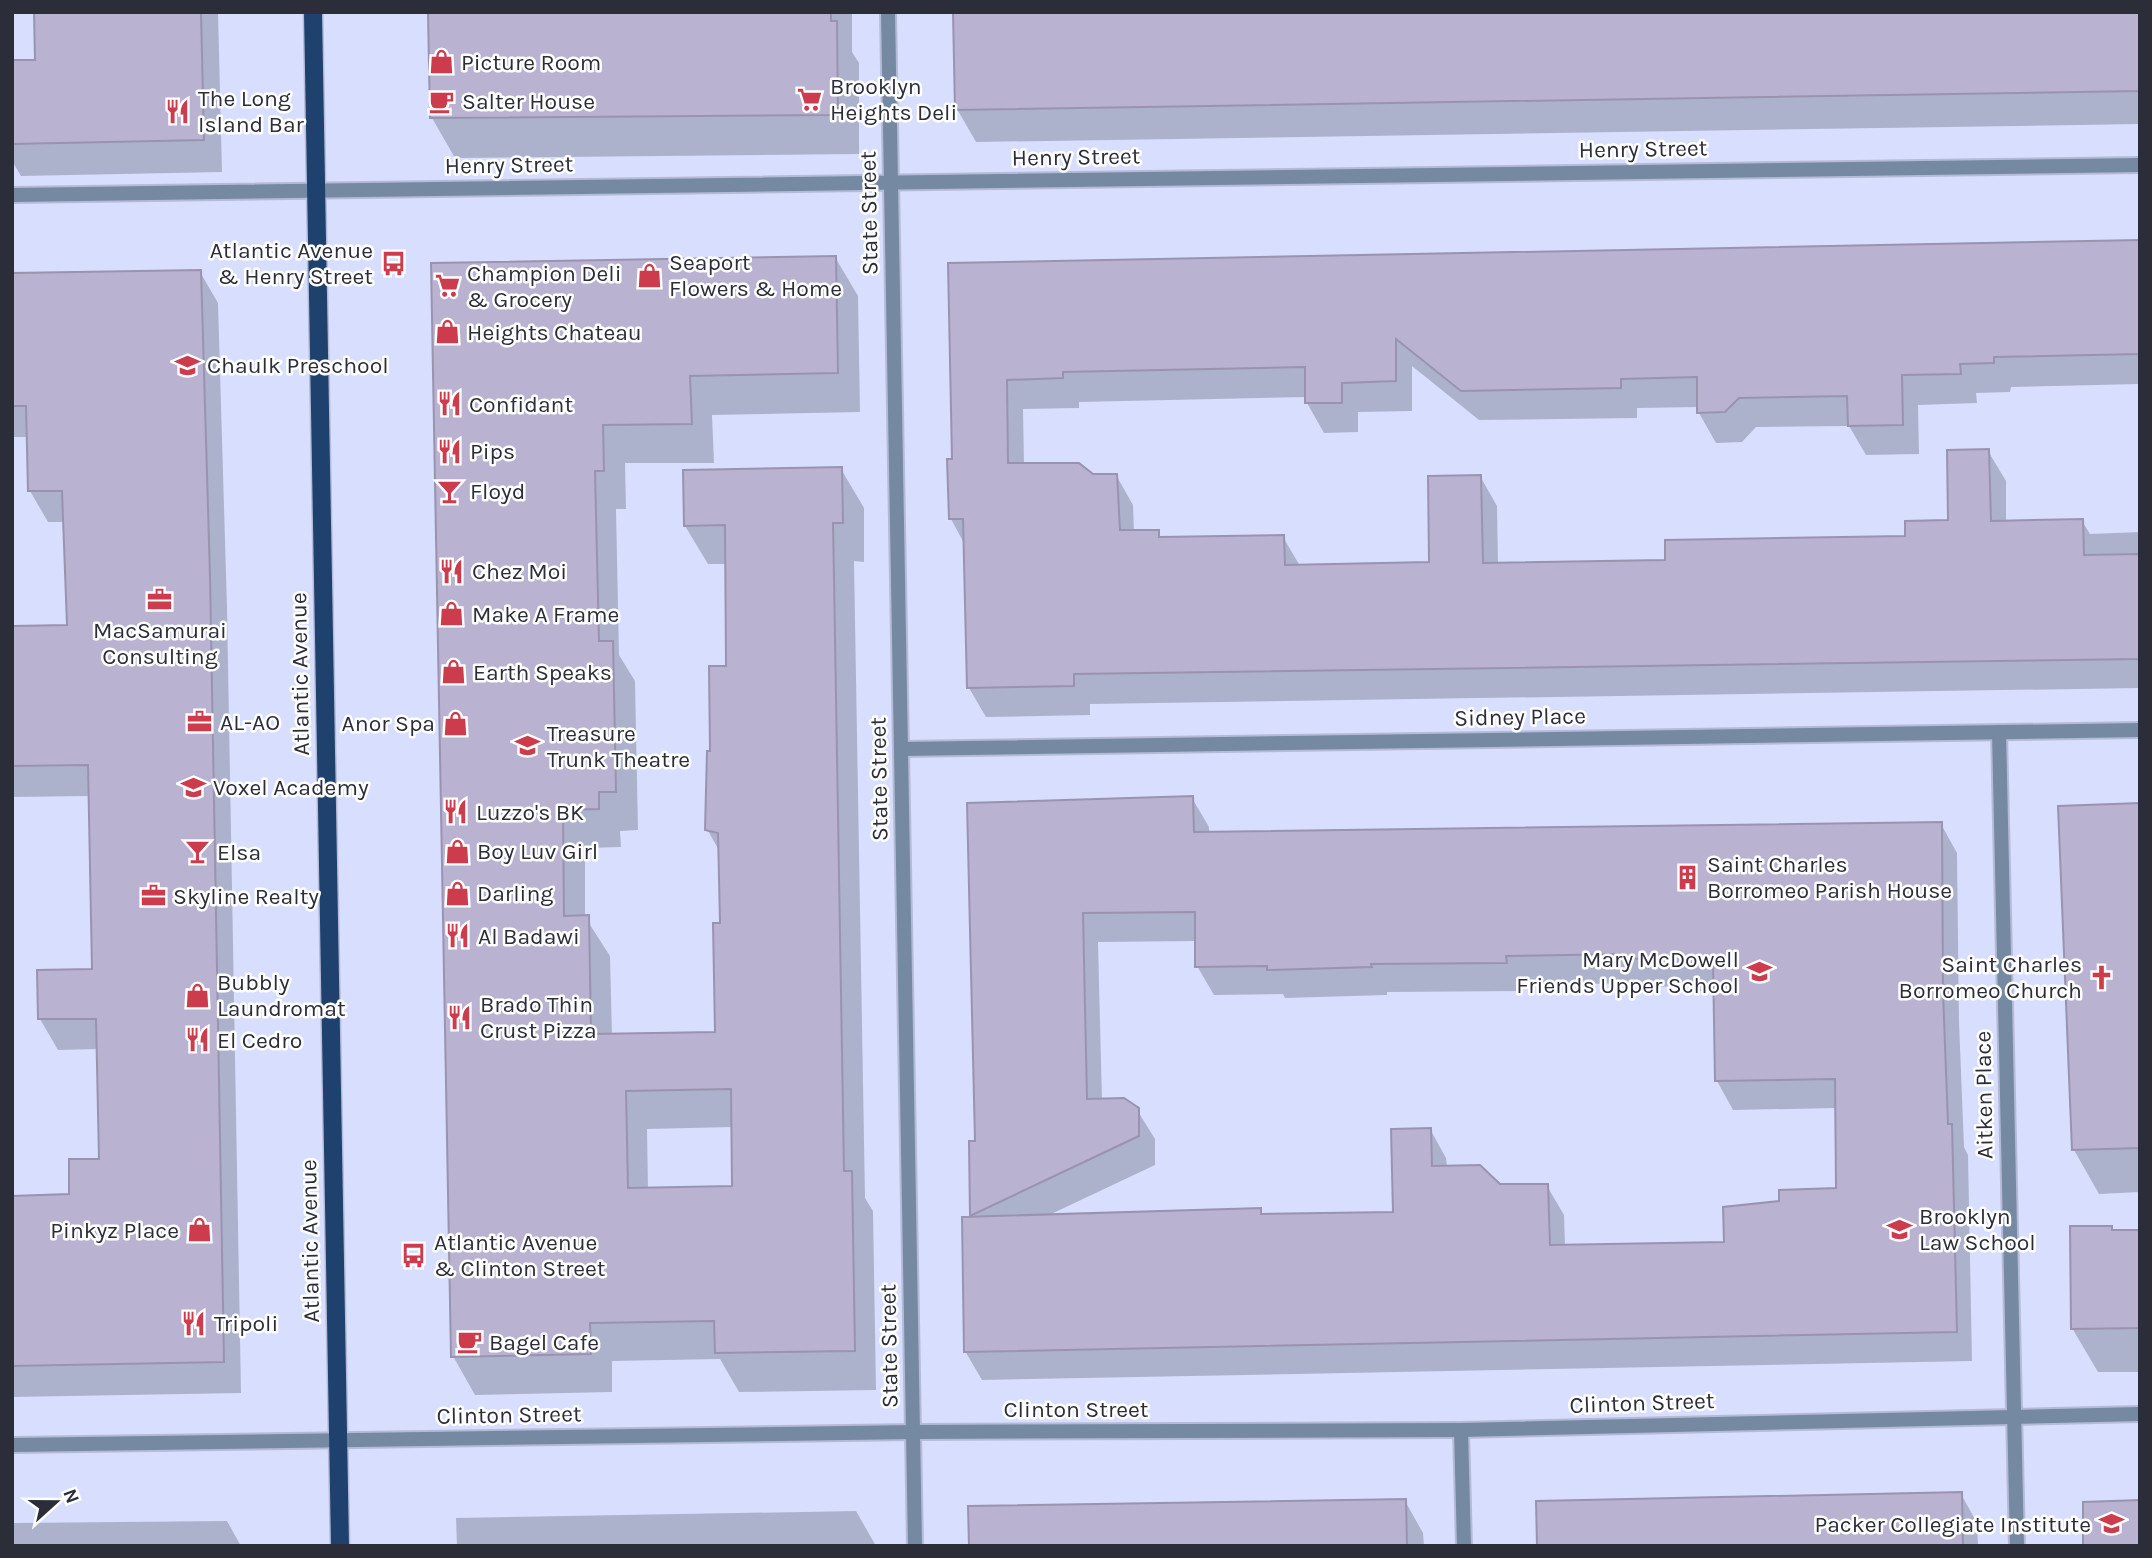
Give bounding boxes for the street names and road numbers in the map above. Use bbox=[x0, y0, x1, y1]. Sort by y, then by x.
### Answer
street label: Henry Street bbox=[1578, 134, 1708, 164]
street label: Henry Street bbox=[1011, 142, 1141, 172]
street label: Henry Street bbox=[444, 150, 574, 180]
street label: State Street bbox=[854, 150, 884, 275]
street label: Atlantic Avenue bbox=[285, 592, 315, 756]
street label: Sidney Place bbox=[1454, 702, 1586, 732]
street label: State Street bbox=[864, 716, 894, 841]
street label: Aitken Place bbox=[1969, 1031, 1999, 1159]
street label: Atlantic Avenue bbox=[295, 1159, 325, 1323]
street label: State Street bbox=[874, 1283, 904, 1408]
street label: Clinton Street bbox=[1569, 1387, 1715, 1419]
street label: Clinton Street bbox=[1004, 1396, 1149, 1423]
street label: Clinton Street bbox=[436, 1400, 582, 1430]

